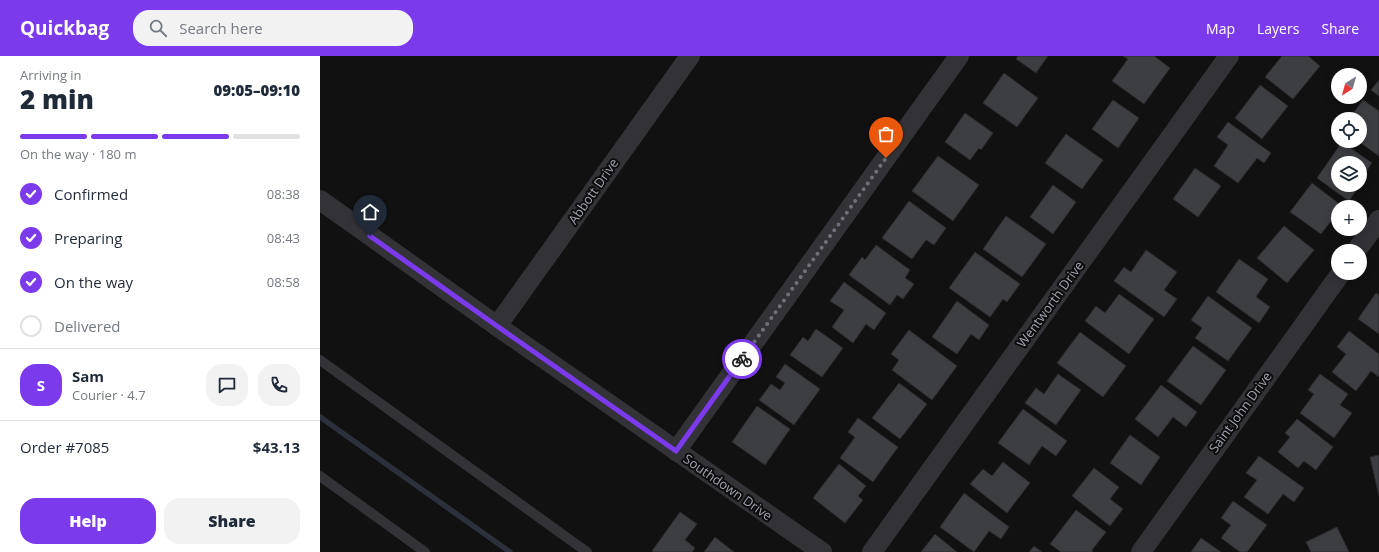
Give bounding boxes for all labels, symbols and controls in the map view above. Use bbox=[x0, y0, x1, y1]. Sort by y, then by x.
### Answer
search box bbox=[133, 10, 413, 46]
text: Quickbag bbox=[20, 15, 109, 41]
icon: search bbox=[147, 17, 169, 39]
text: Search here bbox=[179, 18, 263, 38]
text: Map bbox=[1206, 19, 1235, 38]
text: Layers bbox=[1257, 19, 1299, 38]
text: Share bbox=[1321, 19, 1359, 38]
text: Arriving in bbox=[20, 66, 82, 84]
north arrow bbox=[1331, 68, 1367, 104]
map controls bbox=[1331, 68, 1367, 280]
text: 09:05–09:10 bbox=[214, 80, 300, 100]
text: 2 min bbox=[20, 81, 94, 117]
button: locate bbox=[1331, 112, 1367, 148]
pin bbox=[869, 117, 903, 158]
icon: bag bbox=[875, 123, 897, 145]
text: On the way · 180 m bbox=[20, 145, 136, 163]
street label: Abbott Drive bbox=[564, 155, 622, 227]
button: layers bbox=[1331, 156, 1367, 192]
icon: check bbox=[20, 183, 42, 205]
text: Confirmed bbox=[54, 184, 128, 204]
text: 08:38 bbox=[267, 185, 300, 203]
pin bbox=[353, 195, 387, 236]
button: + bbox=[1331, 200, 1367, 236]
icon: home bbox=[359, 201, 381, 223]
icon: check bbox=[20, 227, 42, 249]
text: Preparing bbox=[54, 228, 122, 248]
text: 08:43 bbox=[267, 229, 300, 247]
button: − bbox=[1331, 244, 1367, 280]
street label: Wentworth Drive bbox=[1012, 257, 1088, 351]
icon: check bbox=[20, 271, 42, 293]
text: On the way bbox=[54, 272, 133, 292]
text: 08:58 bbox=[267, 273, 300, 291]
text: Delivered bbox=[54, 316, 121, 336]
courier bbox=[722, 339, 762, 379]
icon: bike bbox=[731, 348, 753, 370]
button: chat bbox=[206, 364, 248, 406]
button: phone bbox=[258, 364, 300, 406]
text: Sam bbox=[72, 366, 104, 386]
street label: Saint John Drive bbox=[1204, 368, 1276, 456]
text: S bbox=[37, 375, 45, 395]
text: Courier · 4.7 bbox=[72, 386, 146, 404]
text: Order #7085 bbox=[20, 437, 109, 457]
text: $43.13 bbox=[253, 437, 300, 457]
street label: Southdown Drive bbox=[680, 450, 776, 524]
button: Help bbox=[20, 498, 156, 544]
button: Share bbox=[164, 498, 300, 544]

